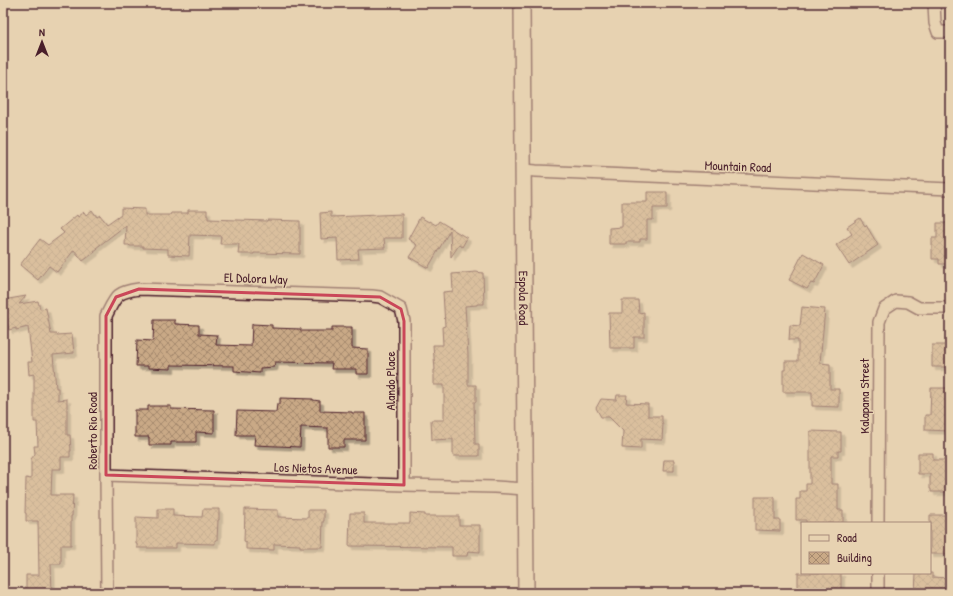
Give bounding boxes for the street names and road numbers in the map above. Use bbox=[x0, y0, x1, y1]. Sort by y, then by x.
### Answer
street label: Mountain Road bbox=[704, 156, 772, 176]
street label: El Dolora Way bbox=[224, 268, 289, 288]
street label: Espola Road bbox=[515, 271, 533, 325]
street label: Alando Place bbox=[381, 351, 399, 411]
street label: Kalapana Street bbox=[855, 358, 873, 434]
street label: Roberto Rio Road bbox=[83, 392, 101, 470]
street label: Los Nietos Avenue bbox=[274, 458, 358, 478]

